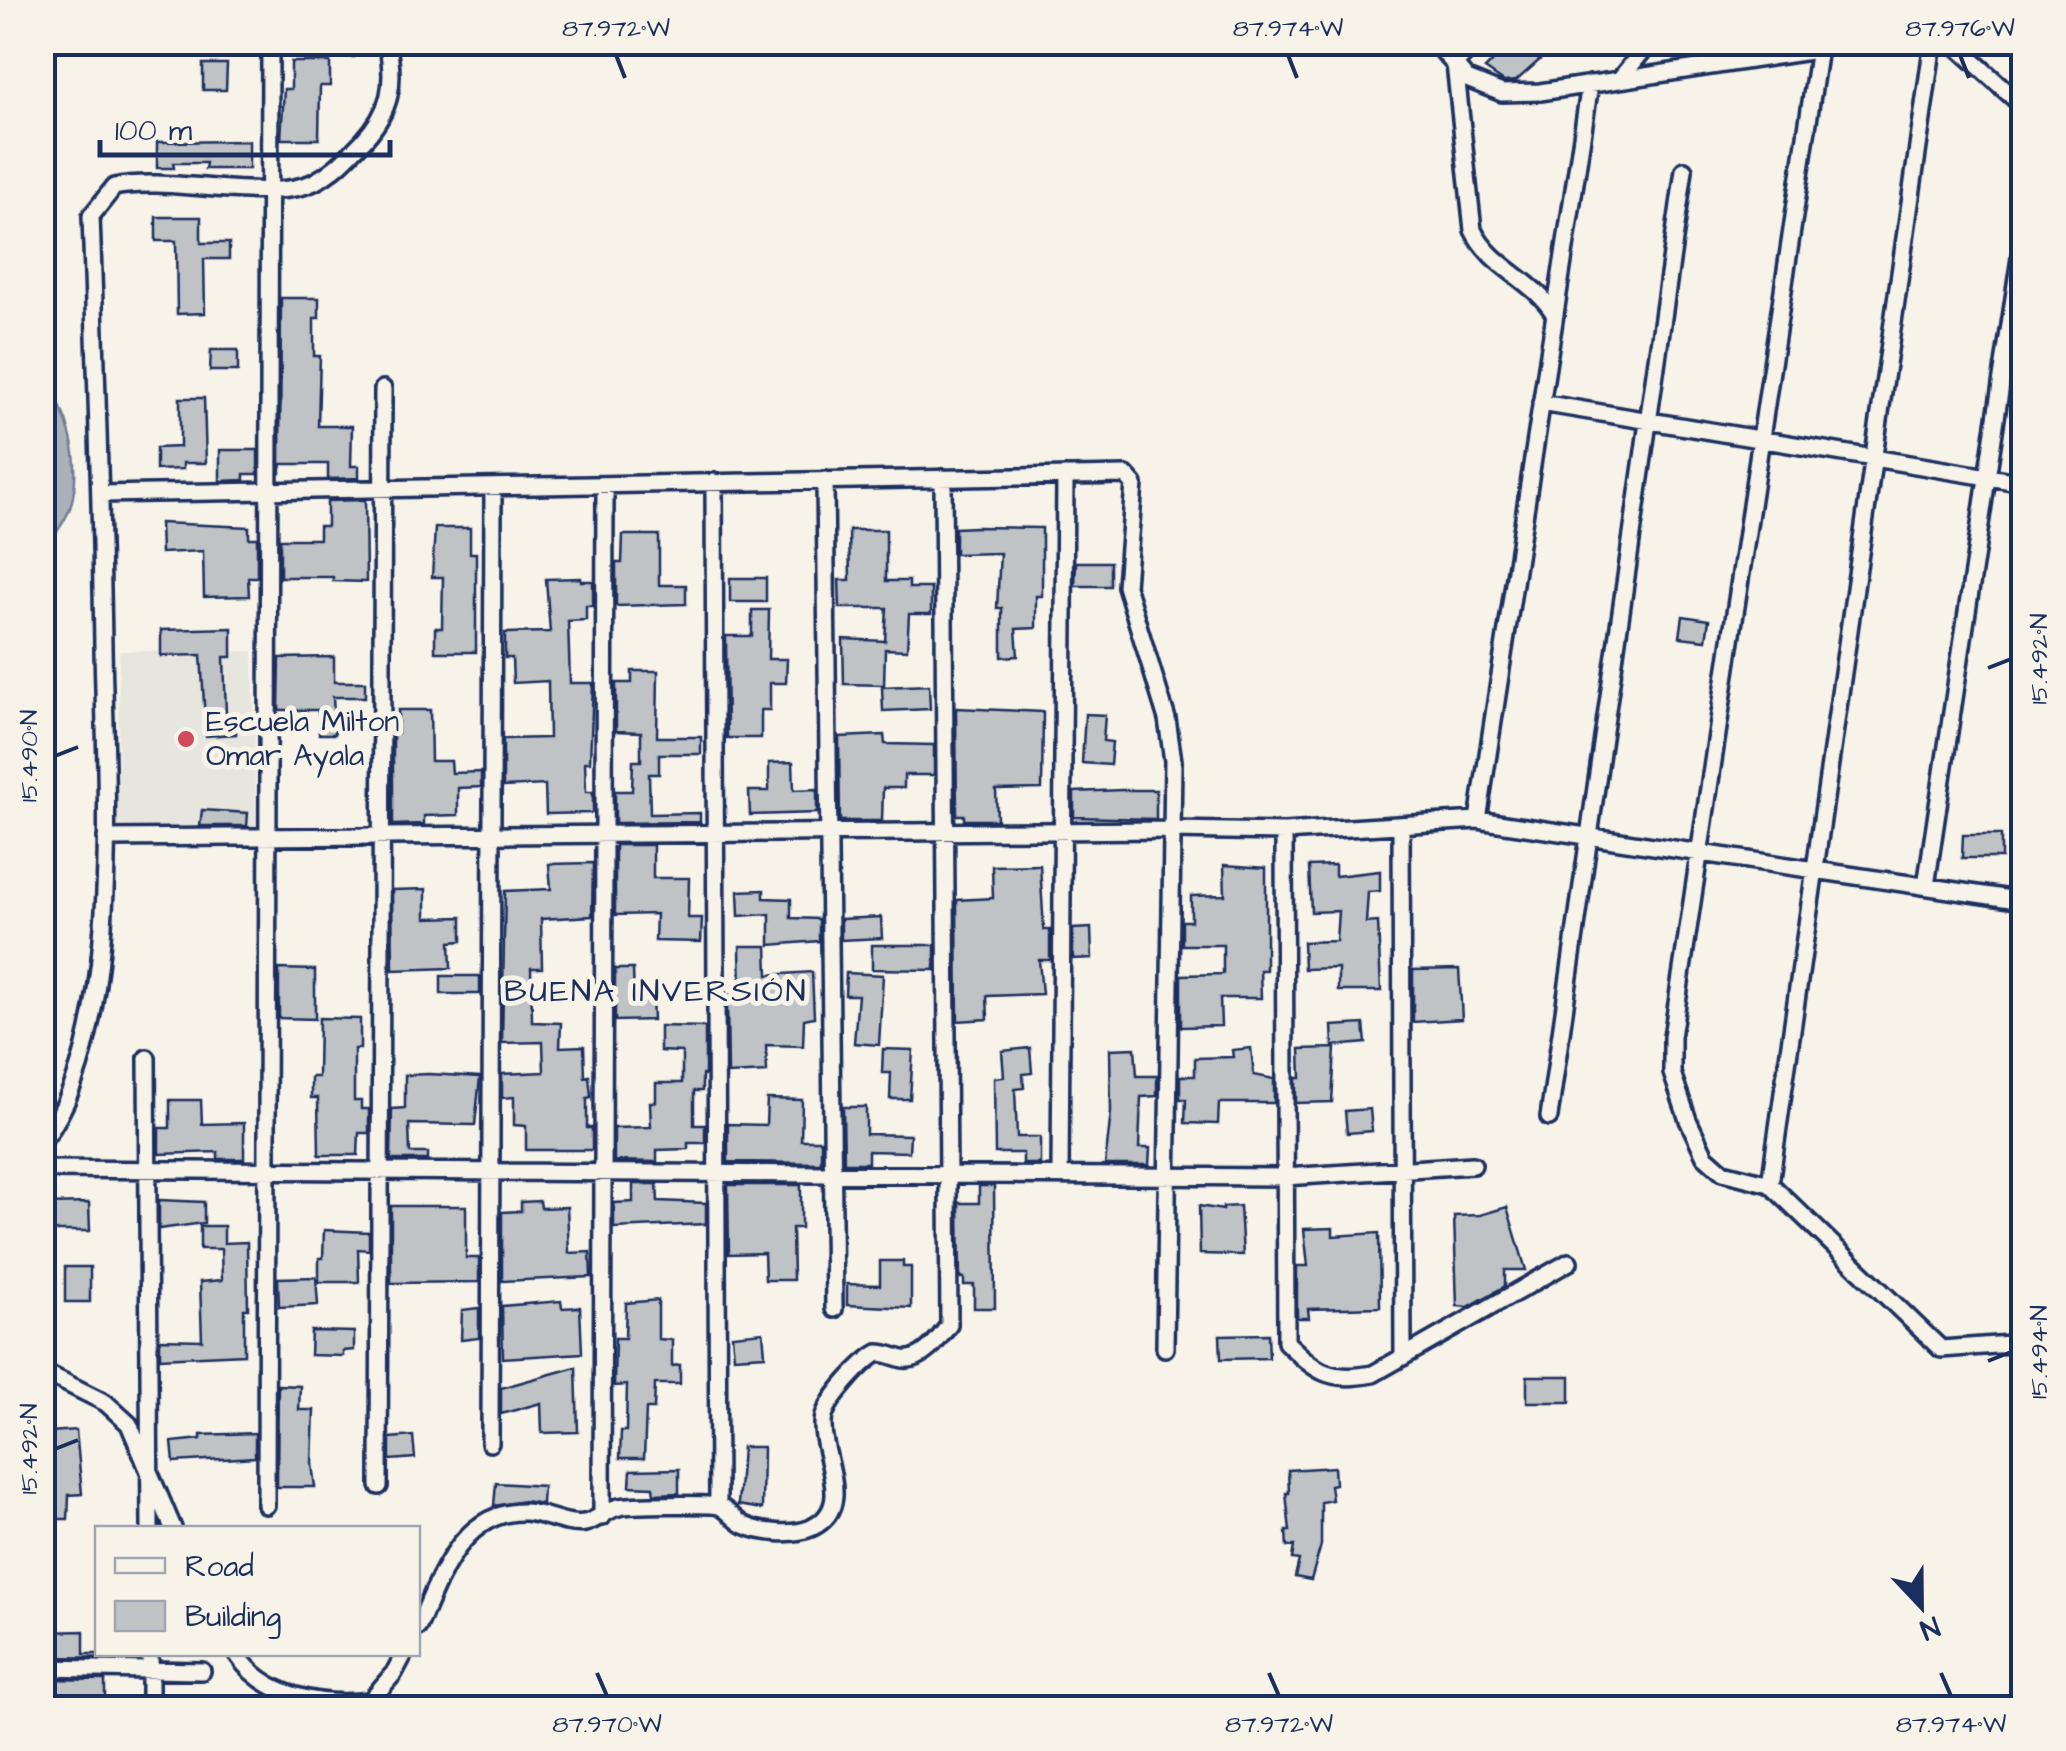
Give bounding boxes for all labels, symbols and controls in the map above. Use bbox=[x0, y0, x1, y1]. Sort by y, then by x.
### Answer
text: 87.972°W bbox=[562, 11, 670, 46]
text: 87.974°W bbox=[1233, 11, 1344, 46]
text: 87.976°W bbox=[1905, 11, 2015, 46]
scale bar bbox=[100, 95, 390, 157]
text: 100 m bbox=[115, 110, 193, 152]
text: 15.492°N bbox=[2022, 613, 2057, 705]
place label: Escuela Milton Omar Ayala bbox=[206, 701, 399, 778]
text: 15.490°N bbox=[12, 710, 47, 802]
marker: Escuela Milton Omar Ayala bbox=[175, 728, 197, 750]
district label: BUENA INVERSIÓN bbox=[504, 969, 808, 1014]
text: 15.494°N bbox=[2022, 1305, 2057, 1399]
text: 15.492°N bbox=[12, 1403, 47, 1495]
legend bbox=[95, 1526, 420, 1656]
text: Road bbox=[185, 1546, 254, 1588]
north arrow bbox=[1871, 1556, 1971, 1656]
text: Building bbox=[185, 1596, 281, 1639]
text: N bbox=[1914, 1606, 1945, 1649]
text: 87.970°W bbox=[552, 1707, 662, 1742]
text: 87.972°W bbox=[1225, 1707, 1333, 1742]
text: 87.974°W bbox=[1896, 1707, 2007, 1742]

